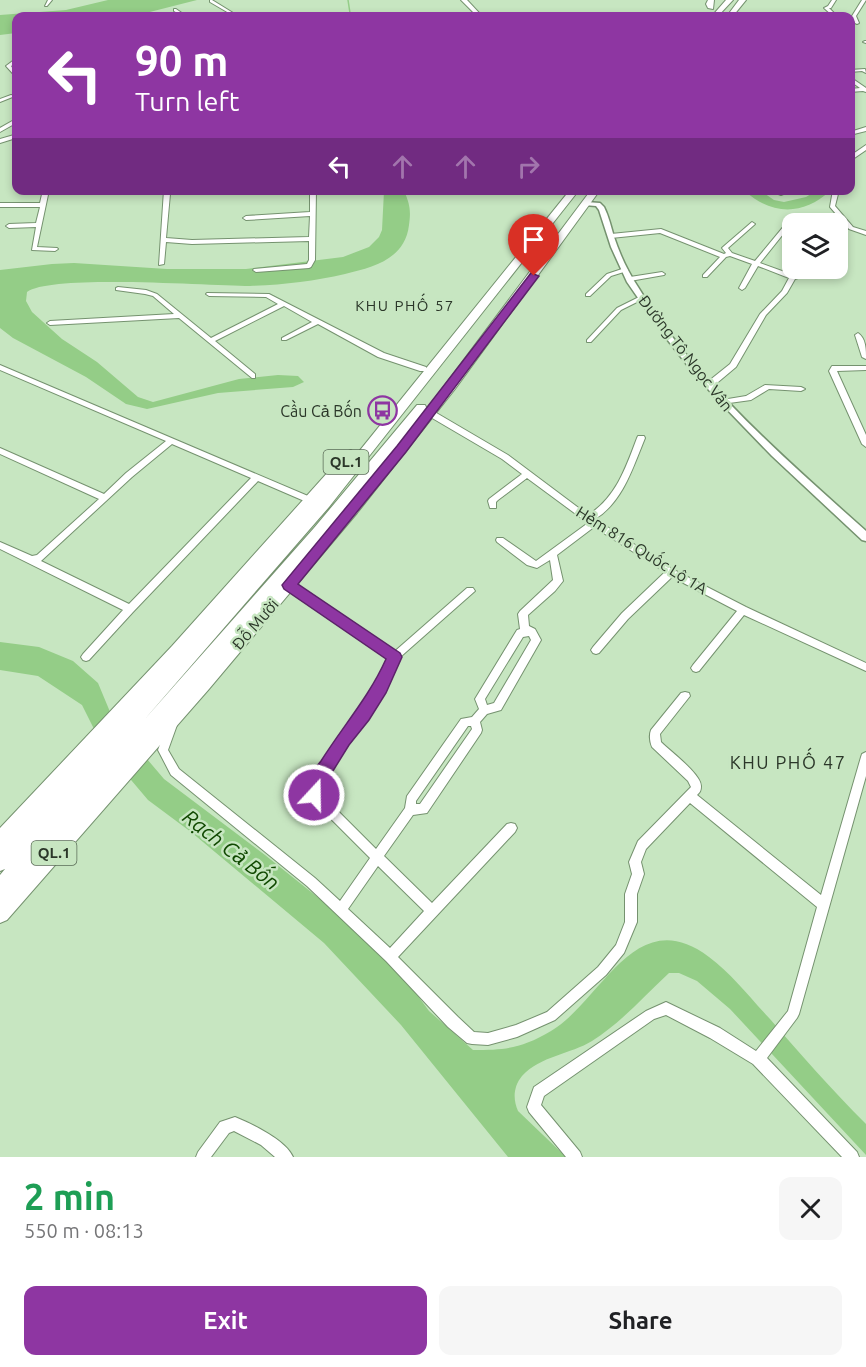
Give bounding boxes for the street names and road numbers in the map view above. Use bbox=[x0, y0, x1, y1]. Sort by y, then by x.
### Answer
street label: Đường Tô Ngọc Vân bbox=[635, 292, 737, 414]
road number: QL.1 bbox=[324, 450, 368, 474]
street label: Hẻm 816 Quốc Lộ 1A bbox=[573, 500, 713, 598]
street label: Đỗ Mười bbox=[226, 593, 282, 653]
road number: QL.1 bbox=[32, 841, 76, 865]

